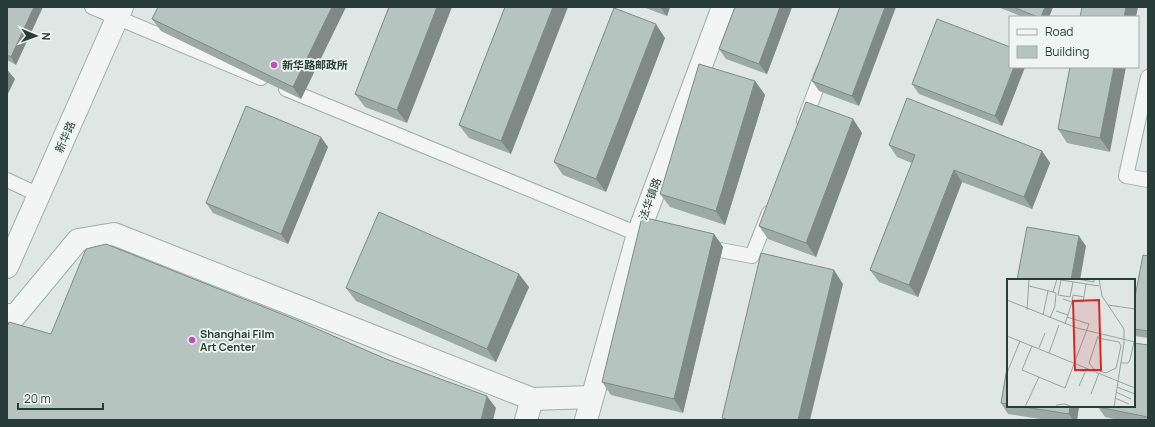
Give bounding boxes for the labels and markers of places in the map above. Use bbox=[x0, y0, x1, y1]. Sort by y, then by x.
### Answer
place label: 新华路邮政所 bbox=[282, 57, 348, 72]
marker: 新华路邮政所 bbox=[269, 60, 279, 70]
place label: Shanghai Film Art Center bbox=[200, 326, 275, 354]
marker: Shanghai Film Art Center bbox=[187, 335, 197, 345]

